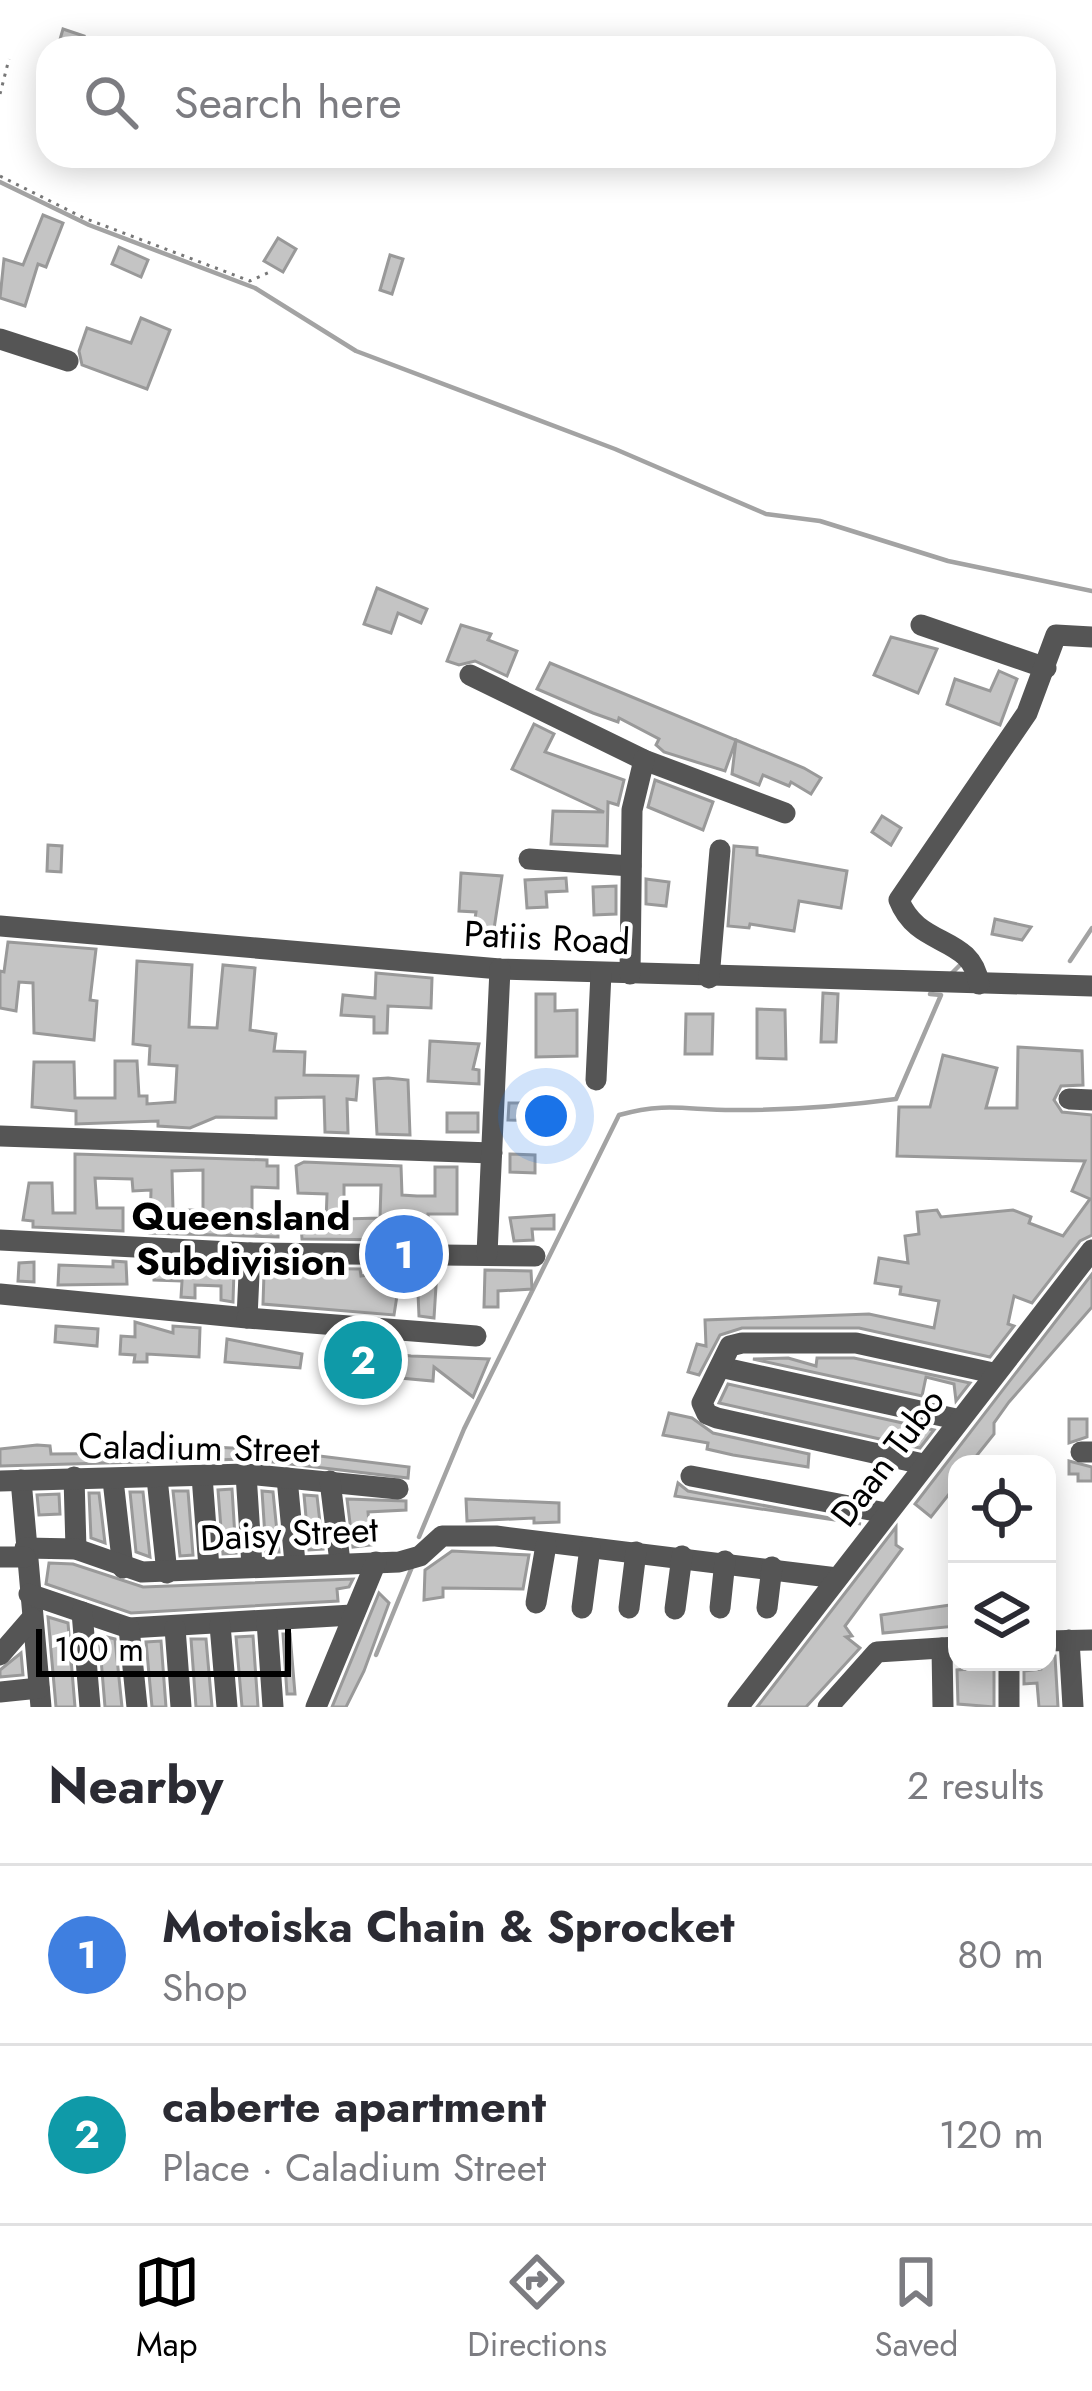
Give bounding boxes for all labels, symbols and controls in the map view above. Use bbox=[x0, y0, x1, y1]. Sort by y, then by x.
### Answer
search box bbox=[36, 36, 1056, 168]
icon: search bbox=[78, 69, 144, 135]
text: Search here bbox=[174, 70, 402, 135]
street label: Patiis Road bbox=[463, 907, 631, 967]
your location bbox=[516, 1086, 576, 1146]
district label: Queensland Subdivision bbox=[131, 1188, 351, 1290]
pin: 1 bbox=[365, 1209, 443, 1299]
pin: 2 bbox=[324, 1315, 402, 1405]
street label: Daan Tubo bbox=[818, 1377, 956, 1537]
street label: Caladium Street bbox=[78, 1419, 320, 1475]
map controls bbox=[948, 1455, 1056, 1671]
button: locate bbox=[948, 1455, 1056, 1563]
street label: Daisy Street bbox=[199, 1502, 380, 1564]
button: layers bbox=[948, 1563, 1056, 1671]
scale bar bbox=[36, 1623, 291, 1676]
text: 100 m bbox=[54, 1626, 144, 1673]
text: Nearby bbox=[48, 1748, 223, 1822]
text: 2 results bbox=[907, 1757, 1044, 1814]
text: Motoiska Chain & Sprocket bbox=[162, 1894, 735, 1959]
text: 1 bbox=[77, 1926, 97, 1983]
text: 80 m bbox=[957, 1926, 1044, 1983]
text: Shop bbox=[162, 1959, 247, 2016]
text: caberte apartment bbox=[162, 2074, 546, 2139]
text: 2 bbox=[74, 2106, 100, 2163]
text: 120 m bbox=[939, 2106, 1044, 2163]
text: Place · Caladium Street bbox=[162, 2139, 546, 2196]
tab: Map bbox=[134, 2249, 200, 2368]
tab: Directions bbox=[467, 2249, 607, 2368]
tab: Saved bbox=[875, 2249, 958, 2368]

